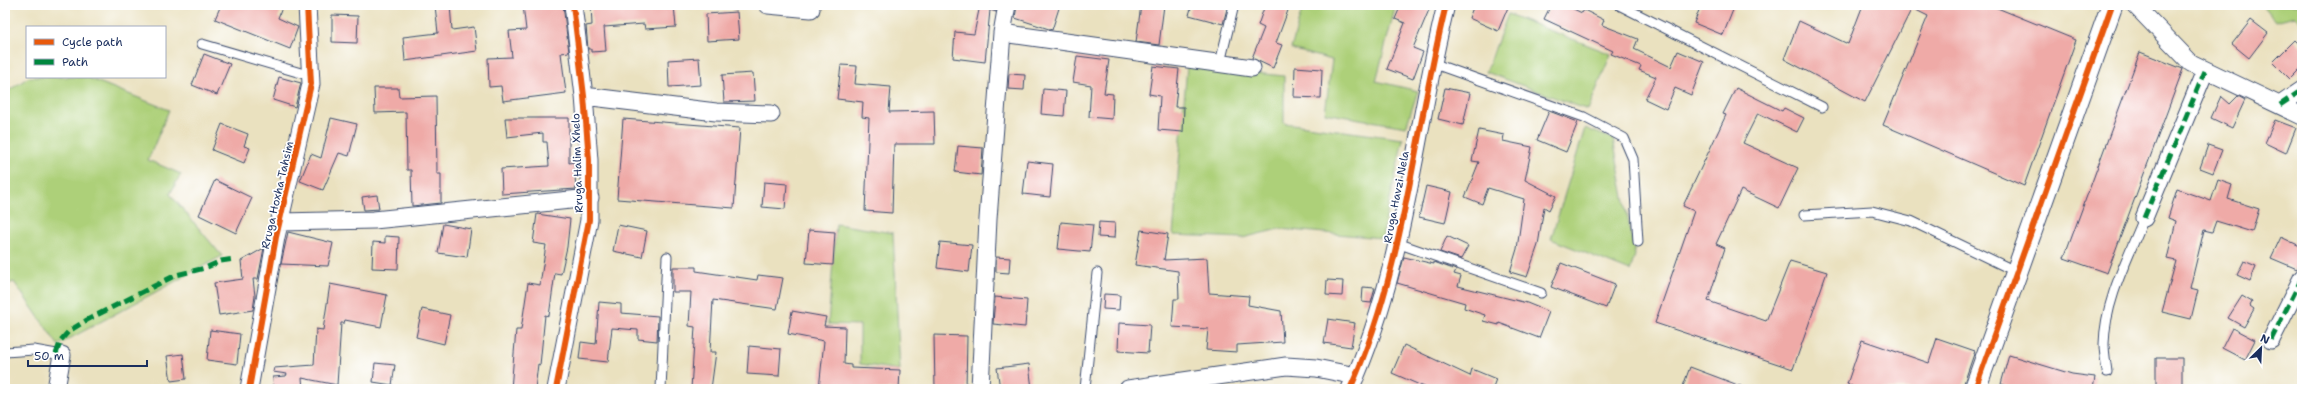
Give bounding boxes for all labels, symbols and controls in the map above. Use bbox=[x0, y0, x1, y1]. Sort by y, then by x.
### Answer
legend bbox=[26, 26, 166, 78]
text: Cycle path bbox=[62, 34, 123, 50]
text: Path bbox=[62, 54, 88, 70]
street label: Rruga Halim Xhelo bbox=[568, 113, 587, 213]
street label: Rruga Hoxha Tahsim bbox=[258, 139, 297, 250]
street label: Rruga Havzi Nela bbox=[1380, 149, 1413, 245]
north arrow bbox=[2241, 328, 2281, 368]
text: N bbox=[2258, 331, 2272, 348]
scale bar bbox=[28, 342, 147, 368]
text: 50 m bbox=[34, 348, 64, 364]

